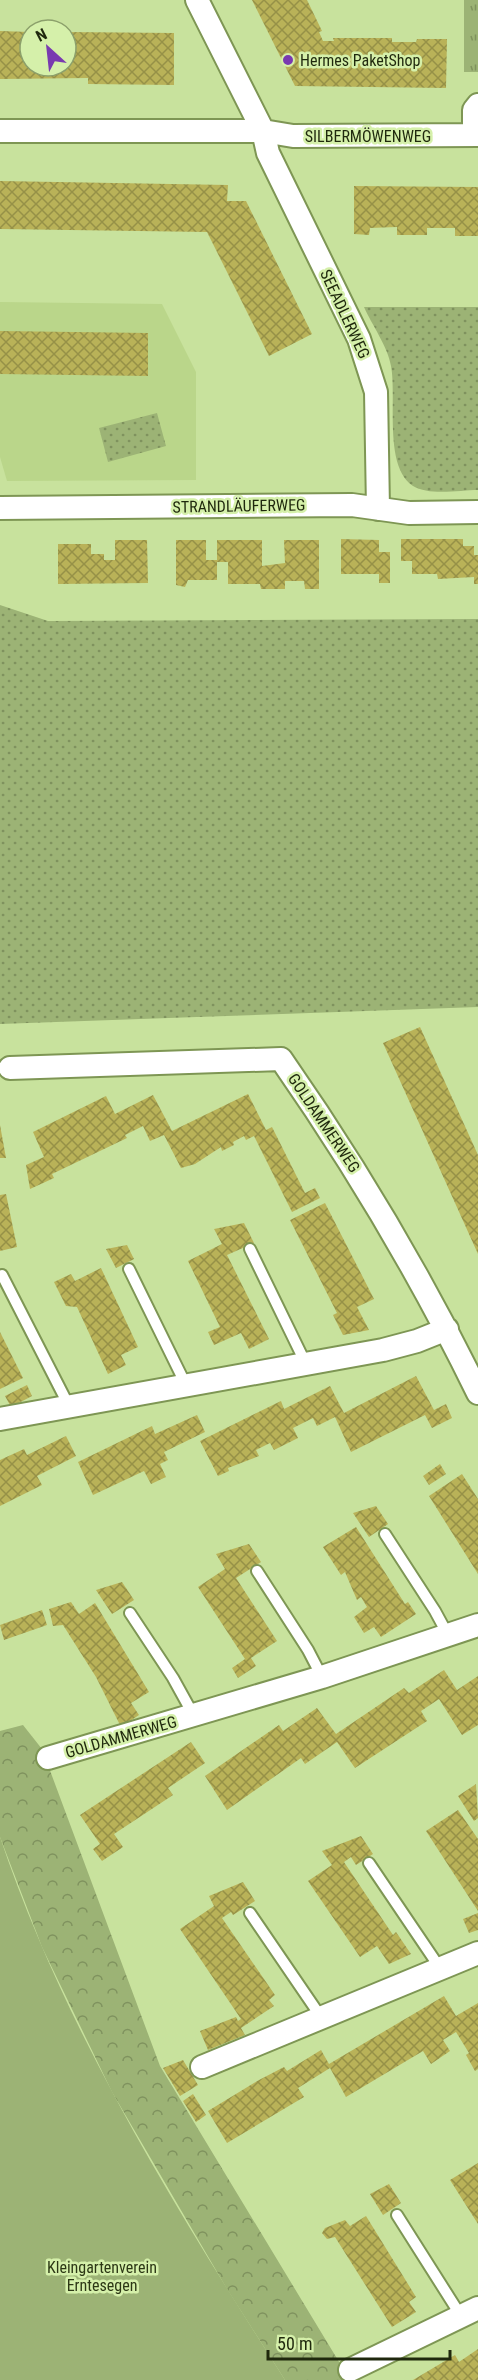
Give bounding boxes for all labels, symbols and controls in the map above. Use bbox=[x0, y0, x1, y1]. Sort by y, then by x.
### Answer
north arrow bbox=[18, 18, 78, 78]
text: N bbox=[33, 24, 50, 46]
place label: Hermes PaketShop bbox=[300, 51, 421, 70]
marker: Hermes PaketShop bbox=[281, 53, 295, 67]
street label: SILBERMÖWENWEG bbox=[305, 127, 431, 146]
street label: SEEADLERWEG bbox=[316, 266, 374, 362]
street label: STRANDLÄUFERWEG bbox=[172, 495, 306, 517]
street label: GOLDAMMERWEG bbox=[284, 1070, 364, 1176]
street label: GOLDAMMERWEG bbox=[63, 1712, 179, 1762]
park label: Kleingartenverein Erntesegen bbox=[47, 2258, 157, 2295]
scale bar bbox=[268, 2323, 450, 2361]
text: 50 m bbox=[277, 2333, 312, 2354]

